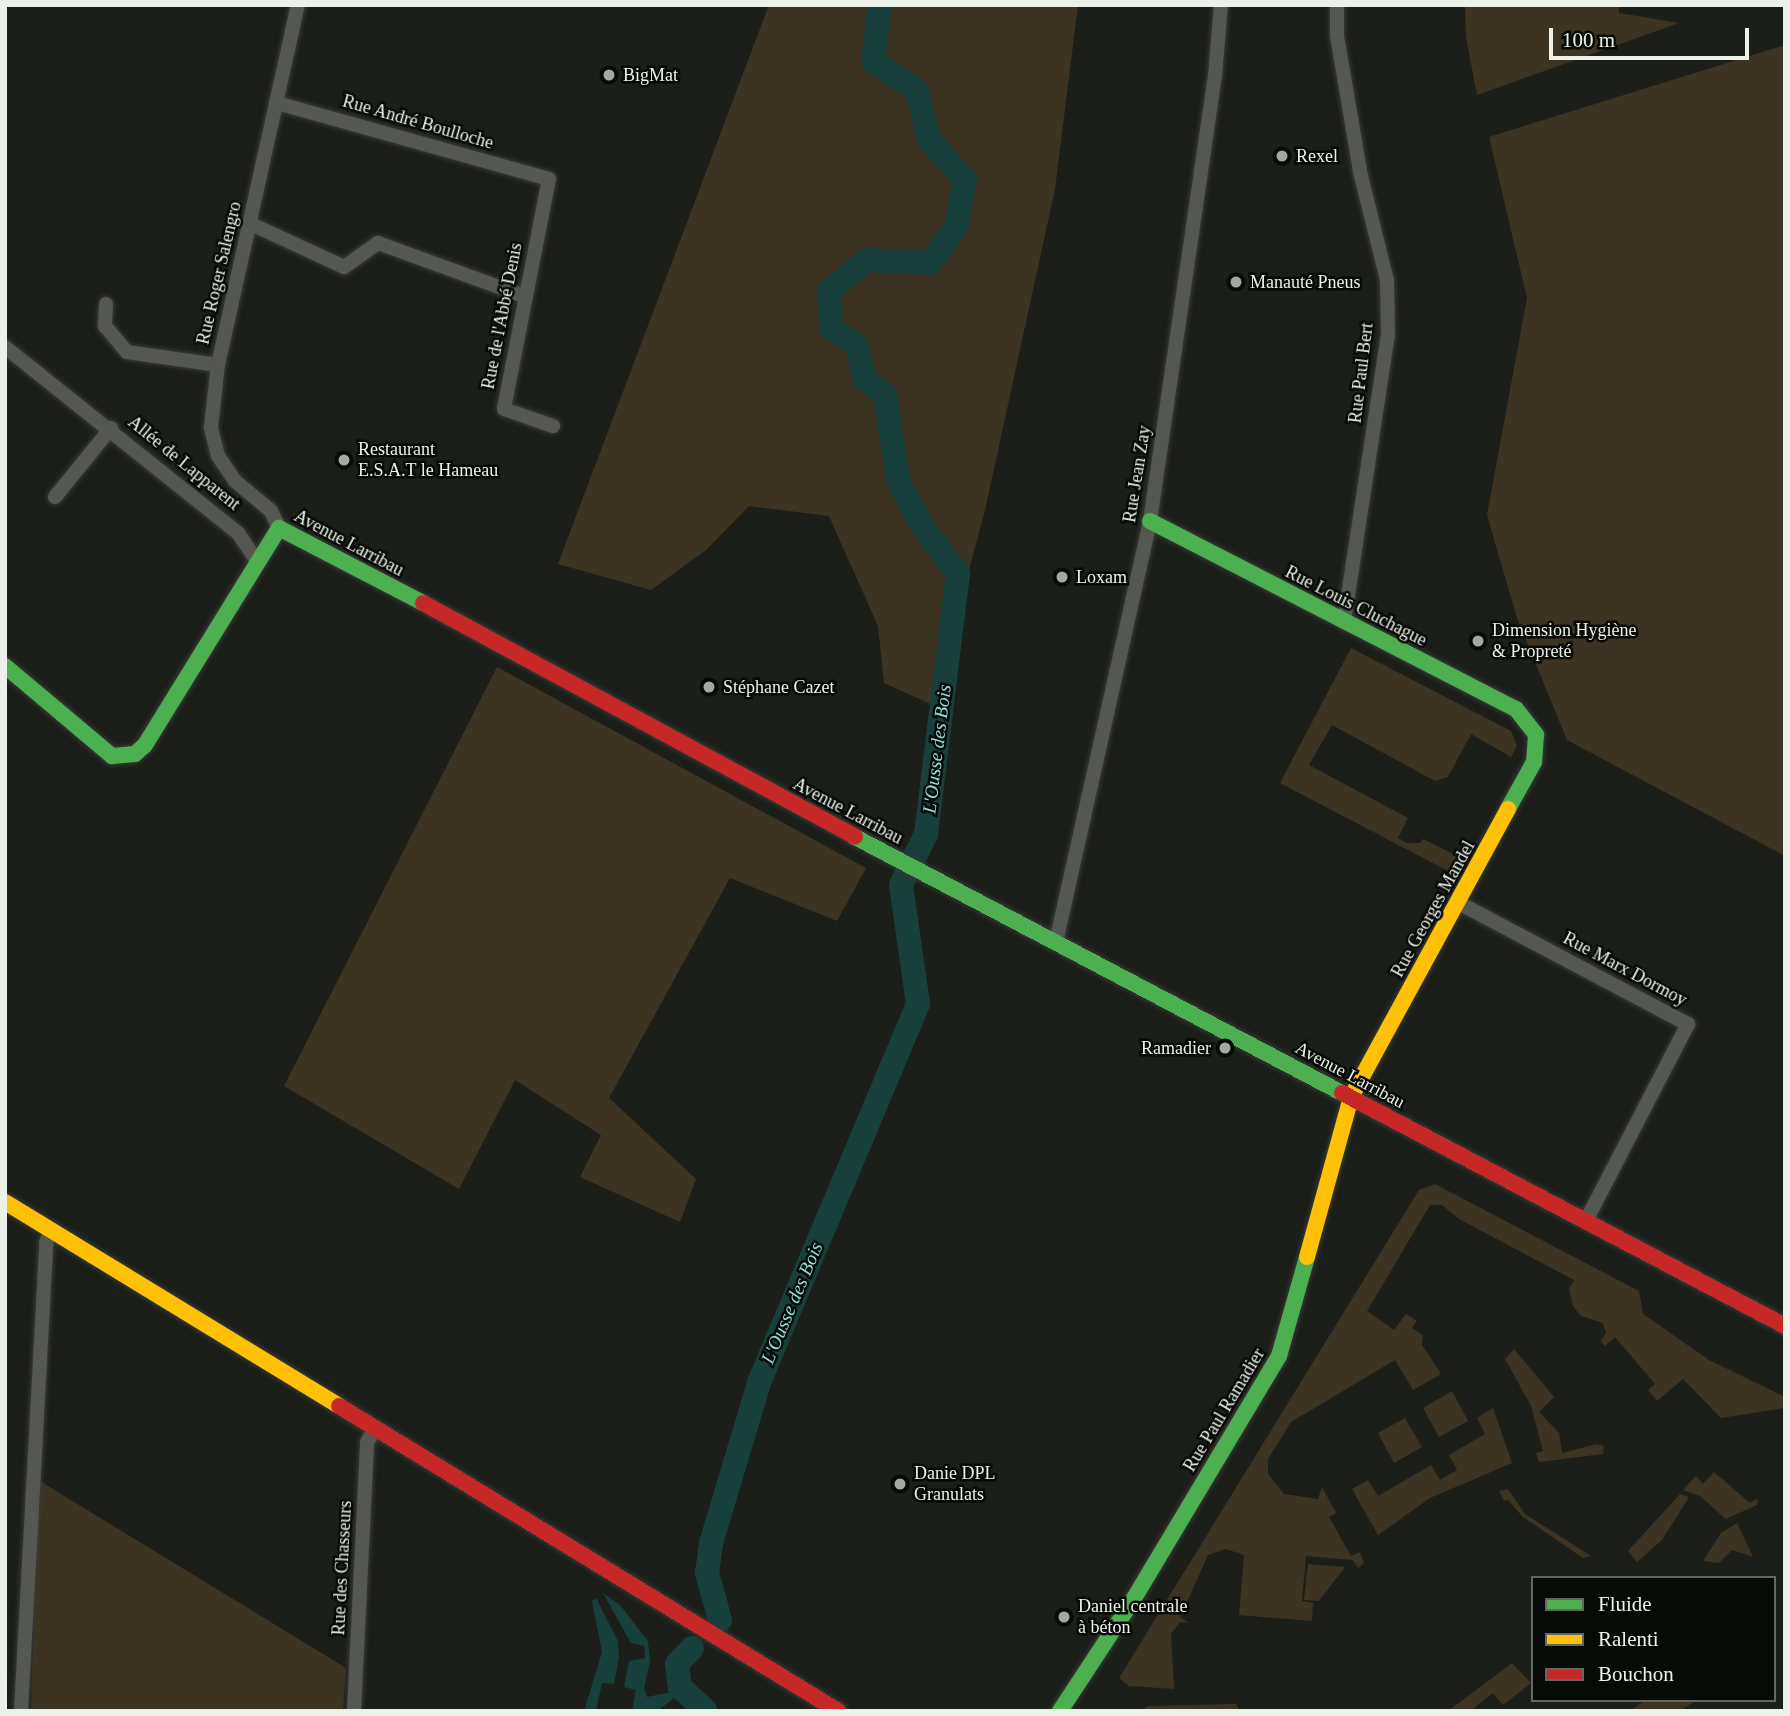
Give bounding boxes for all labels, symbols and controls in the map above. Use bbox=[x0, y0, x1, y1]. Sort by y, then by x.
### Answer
scale bar bbox=[1552, 14, 1752, 58]
text: 100 m bbox=[1562, 28, 1615, 52]
place label: BigMat bbox=[623, 64, 678, 86]
marker: BigMat bbox=[601, 67, 617, 83]
street label: Rue André Boulloche bbox=[340, 90, 496, 154]
place label: Rexel bbox=[1296, 145, 1338, 167]
marker: Rexel bbox=[1274, 148, 1290, 164]
street label: Rue Roger Salengro bbox=[192, 199, 246, 347]
street label: Rue de l'Abbé Denis bbox=[477, 241, 527, 391]
place label: Manauté Pneus bbox=[1250, 271, 1360, 293]
marker: Manauté Pneus bbox=[1228, 274, 1244, 290]
street label: Rue Paul Bert bbox=[1344, 322, 1378, 424]
street label: Allée de Lapparent bbox=[124, 411, 244, 515]
street label: Rue Jean Zay bbox=[1119, 424, 1155, 524]
place label: Restaurant E.S.A.T le Hameau bbox=[358, 439, 498, 482]
marker: Restaurant E.S.A.T le Hameau bbox=[336, 452, 352, 468]
street label: Avenue Larribau bbox=[290, 505, 408, 581]
street label: Rue Louis Cluchague bbox=[1282, 561, 1430, 651]
place label: Loxam bbox=[1076, 566, 1127, 588]
marker: Loxam bbox=[1054, 569, 1070, 585]
place label: Dimension Hygiène & Propreté bbox=[1492, 620, 1636, 662]
marker: Dimension Hygiène & Propreté bbox=[1470, 633, 1486, 649]
place label: Stéphane Cazet bbox=[723, 676, 834, 698]
marker: Stéphane Cazet bbox=[701, 679, 717, 695]
water label: L'Ousse des Bois bbox=[918, 683, 956, 815]
street label: Avenue Larribau bbox=[789, 773, 907, 849]
street label: Rue Georges Mandel bbox=[1387, 837, 1479, 981]
street label: Rue Marx Dormoy bbox=[1559, 927, 1691, 1011]
place label: Ramadier bbox=[1141, 1037, 1211, 1059]
street label: Avenue Larribau bbox=[1291, 1037, 1409, 1113]
marker: Ramadier bbox=[1217, 1040, 1233, 1056]
water label: L'Ousse des Bois bbox=[756, 1239, 828, 1367]
street label: Rue Paul Ramadier bbox=[1179, 1344, 1269, 1476]
place label: Danie DPL Granulats bbox=[914, 1463, 995, 1506]
marker: Danie DPL Granulats bbox=[892, 1476, 908, 1492]
street label: Rue des Chasseurs bbox=[328, 1500, 356, 1636]
legend bbox=[1531, 1576, 1776, 1702]
text: Fluide bbox=[1598, 1592, 1652, 1616]
place label: Daniel centrale à béton bbox=[1078, 1596, 1187, 1638]
marker: Daniel centrale à béton bbox=[1056, 1609, 1072, 1625]
text: Ralenti bbox=[1598, 1627, 1659, 1651]
text: Bouchon bbox=[1598, 1662, 1674, 1686]

